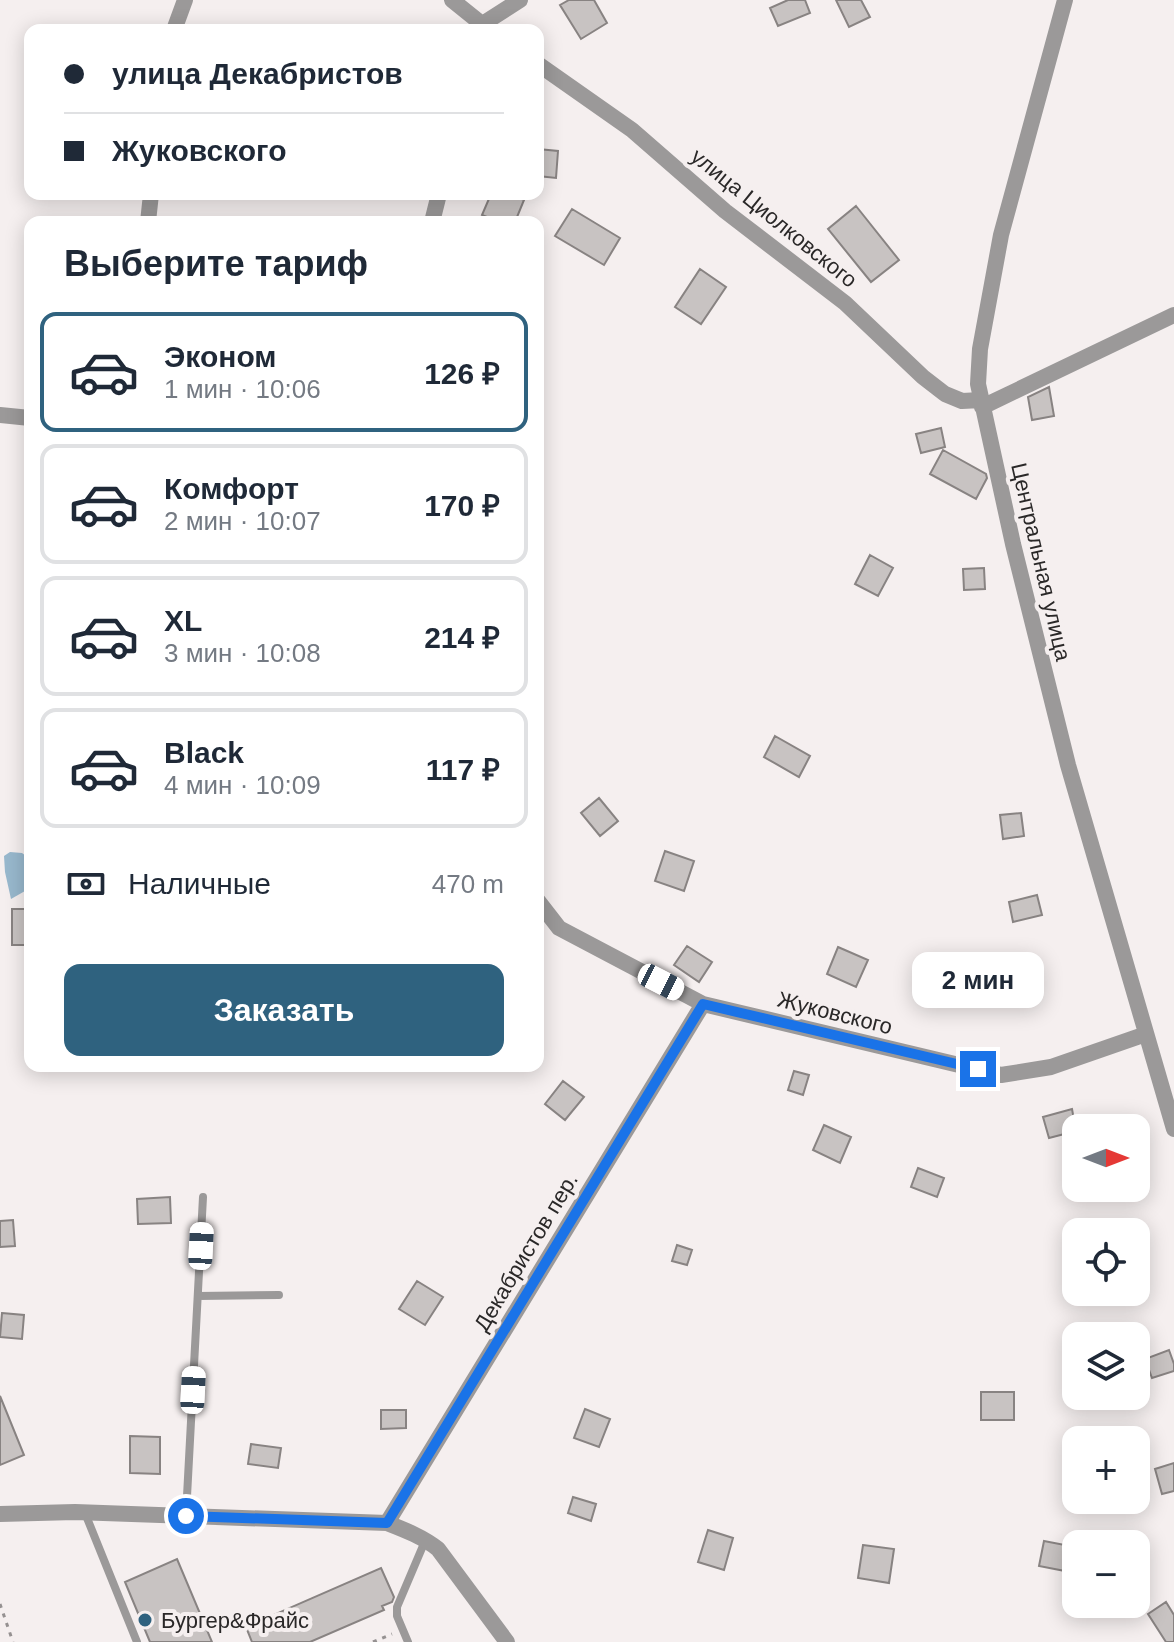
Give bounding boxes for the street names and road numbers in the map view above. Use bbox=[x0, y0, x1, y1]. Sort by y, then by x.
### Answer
street label: улица Циолковского bbox=[686, 143, 862, 293]
street label: Центральная улица bbox=[1006, 461, 1076, 664]
street label: Жуковского bbox=[775, 987, 895, 1039]
street label: Декабристов пер. bbox=[469, 1168, 583, 1336]

